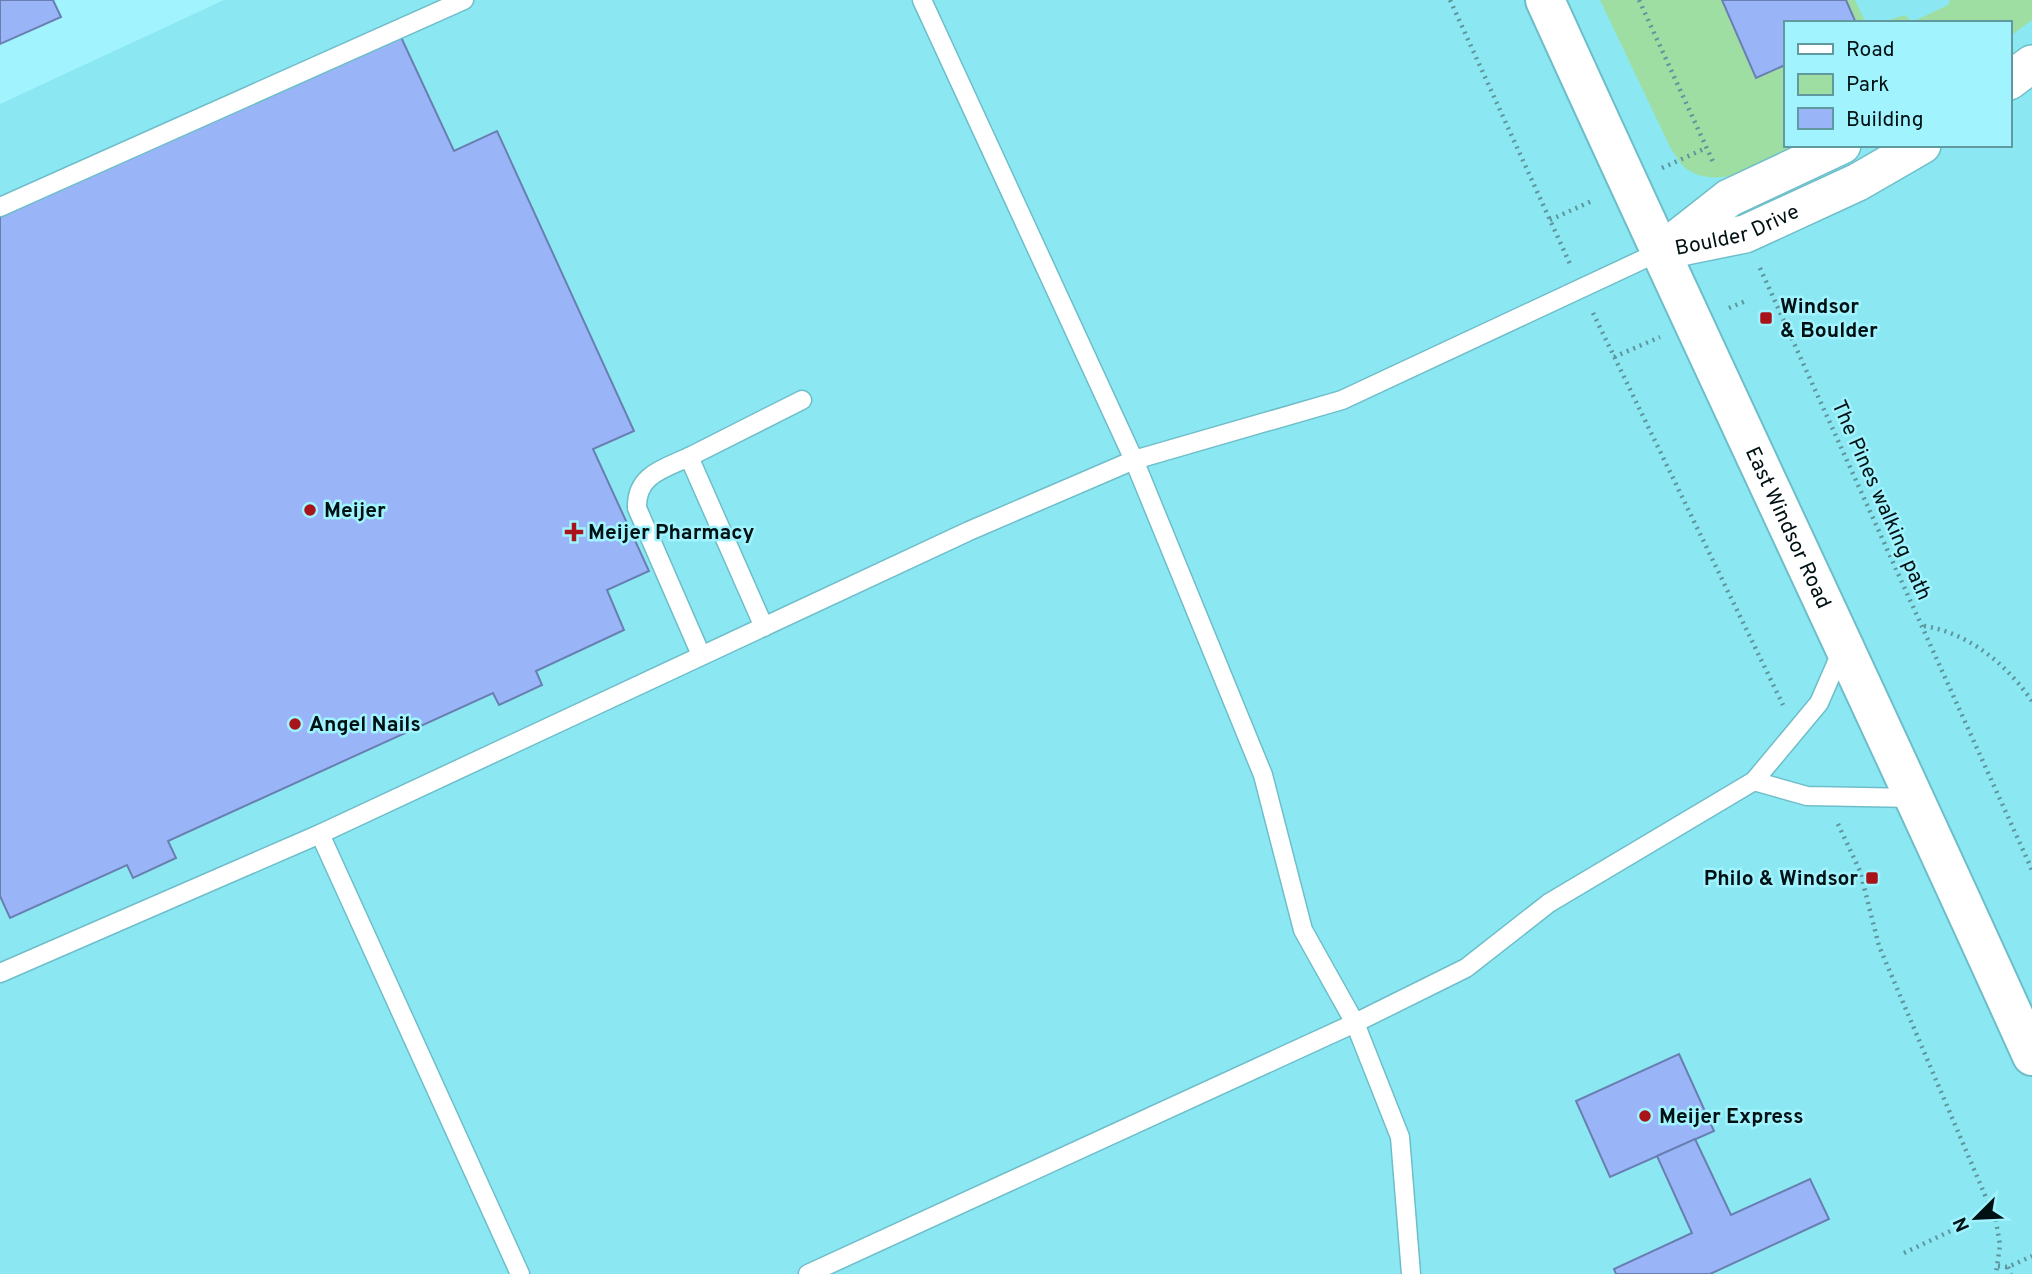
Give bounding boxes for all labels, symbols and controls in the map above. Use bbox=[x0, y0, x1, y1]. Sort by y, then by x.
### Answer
legend bbox=[1784, 21, 2011, 147]
text: Road bbox=[1846, 37, 1895, 64]
text: Park bbox=[1846, 72, 1889, 99]
text: Building bbox=[1846, 107, 1924, 134]
street label: Boulder Drive bbox=[1673, 199, 1804, 263]
place label: Windsor & Boulder bbox=[1780, 294, 1878, 345]
marker: Windsor & Boulder bbox=[1758, 310, 1774, 326]
street label: The Pines walking path bbox=[1824, 396, 1937, 605]
street label: East Windsor Road bbox=[1738, 443, 1837, 613]
place label: Meijer bbox=[324, 498, 386, 525]
marker: Meijer bbox=[302, 502, 318, 518]
place label: Meijer Pharmacy bbox=[588, 520, 755, 547]
marker: Meijer Pharmacy bbox=[566, 524, 582, 540]
place label: Angel Nails bbox=[309, 712, 421, 739]
marker: Angel Nails bbox=[287, 716, 303, 732]
place label: Philo & Windsor bbox=[1704, 866, 1858, 893]
marker: Philo & Windsor bbox=[1864, 870, 1880, 886]
place label: Meijer Express bbox=[1659, 1104, 1804, 1131]
marker: Meijer Express bbox=[1637, 1108, 1653, 1124]
north arrow bbox=[1941, 1183, 2011, 1253]
text: N bbox=[1949, 1213, 1976, 1235]

